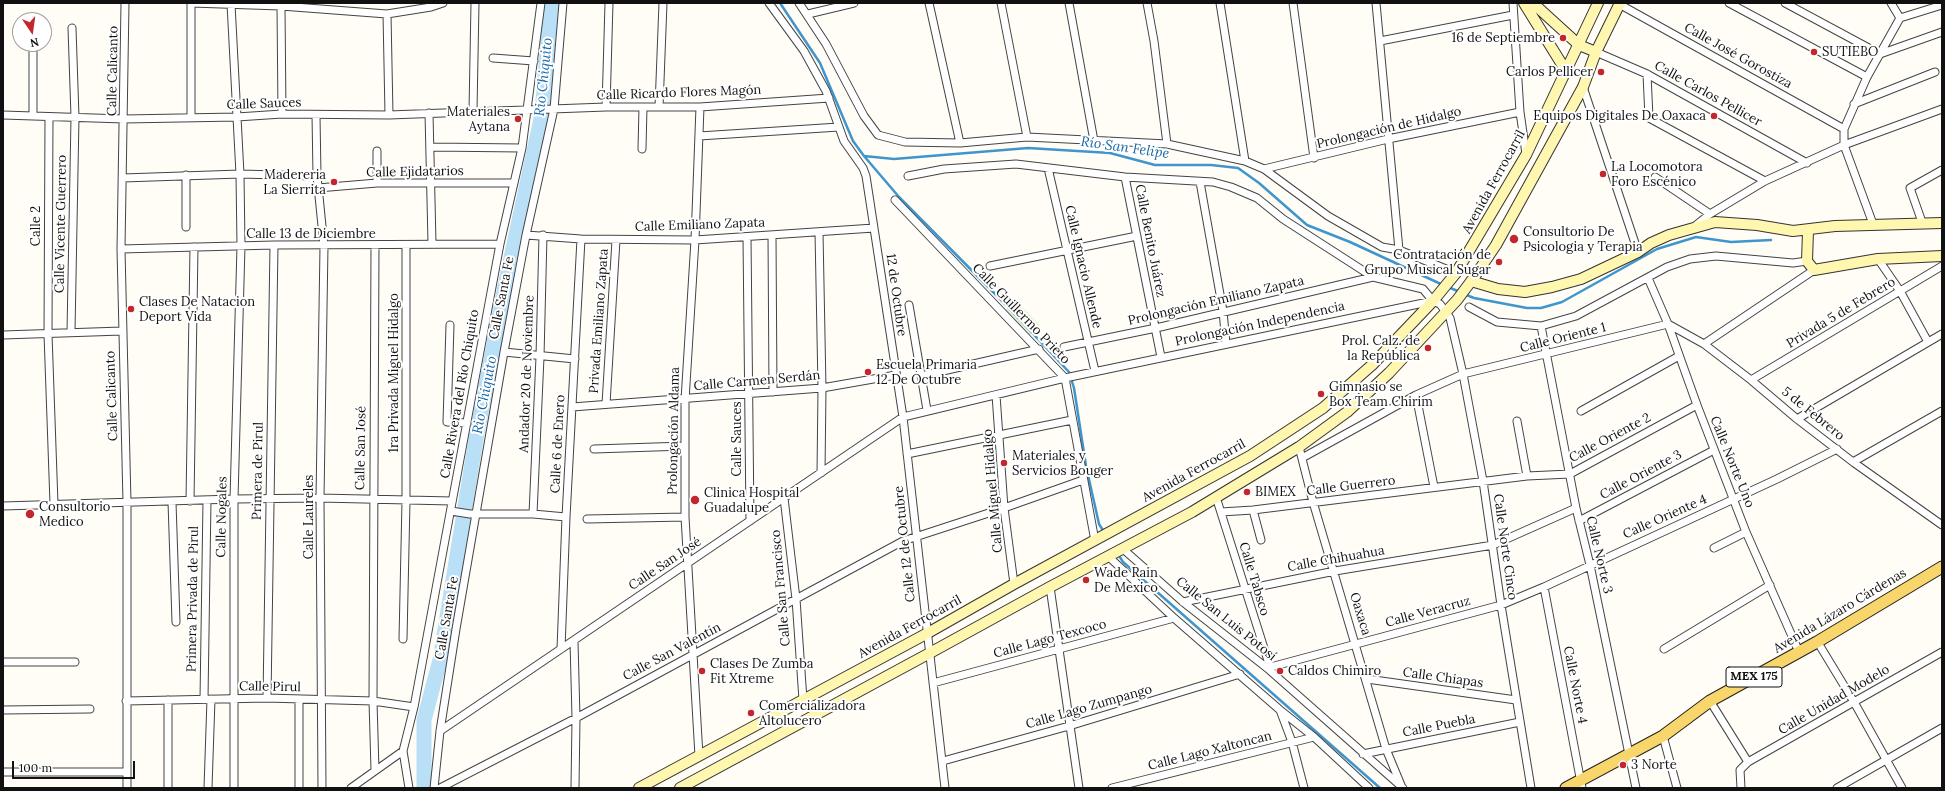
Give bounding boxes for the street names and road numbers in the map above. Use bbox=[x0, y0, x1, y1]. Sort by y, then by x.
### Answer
street label: Calle José Gorostiza bbox=[1681, 20, 1795, 92]
street label: Calle Calicanto bbox=[104, 26, 122, 116]
street label: Calle Carlos Pellicer bbox=[1652, 58, 1764, 130]
street label: Calle Ricardo Flores Magón bbox=[596, 82, 762, 104]
street label: Calle Sauces bbox=[226, 95, 302, 113]
street label: Prolongación de Hidalgo bbox=[1315, 104, 1463, 152]
street label: Avenida Ferrocarril bbox=[1459, 128, 1529, 236]
street label: Calle Vicente Guerrero bbox=[52, 155, 70, 293]
street label: Calle Ejidatarios bbox=[366, 163, 464, 181]
street label: Calle Benito Juárez bbox=[1131, 183, 1169, 299]
street label: Calle Ignacio Allende bbox=[1061, 204, 1105, 330]
street label: Calle 2 bbox=[28, 206, 44, 246]
street label: Calle Emiliano Zapata bbox=[635, 215, 765, 235]
street label: Calle 13 de Diciembre bbox=[246, 226, 376, 242]
street label: Privada Emiliano Zapata bbox=[586, 248, 612, 394]
street label: 12 de Octubre bbox=[882, 253, 910, 337]
street label: Calle Santa Fe bbox=[486, 255, 518, 341]
street label: Calle Guillermo Prieto bbox=[969, 260, 1073, 368]
street label: Prolongación Emiliano Zapata bbox=[1126, 273, 1306, 329]
street label: Privada 5 de Febrero bbox=[1784, 274, 1898, 352]
street label: 1ra Privada Miguel Hidalgo bbox=[386, 293, 402, 453]
street label: Andador 20 de Noviembre bbox=[516, 295, 538, 453]
street label: Prolongación Independencia bbox=[1174, 298, 1346, 350]
street label: Calle Rivera del Río Chiquito bbox=[437, 308, 483, 480]
street label: Calle Oriente 1 bbox=[1518, 320, 1608, 356]
street label: Calle Calicanto bbox=[103, 351, 121, 441]
street label: Prolongación Aldama bbox=[665, 367, 683, 495]
street label: Calle Carmen Serdán bbox=[693, 368, 821, 394]
street label: 5 de Febrero bbox=[1779, 384, 1847, 444]
street label: Calle 6 de Enero bbox=[548, 394, 568, 494]
street label: Calle Sauces bbox=[729, 401, 745, 477]
street label: Calle San José bbox=[352, 406, 370, 490]
street label: Calle Oriente 2 bbox=[1567, 410, 1653, 466]
street label: Calle Norte Uno bbox=[1707, 414, 1757, 510]
street label: Primera de Pirul bbox=[249, 422, 267, 520]
street label: Calle Miguel Hidalgo bbox=[980, 428, 1006, 554]
street label: Avenida Ferrocarril bbox=[1140, 436, 1248, 506]
street label: Calle Oriente 3 bbox=[1597, 447, 1685, 503]
street label: Calle Guerrero bbox=[1306, 473, 1396, 499]
street label: Calle Laureles bbox=[301, 475, 317, 559]
street label: Calle Nogales bbox=[213, 476, 231, 558]
street label: Calle 12 de Octubre bbox=[891, 485, 919, 603]
street label: Calle Oriente 4 bbox=[1621, 492, 1709, 542]
street label: Calle Norte Cinco bbox=[1490, 493, 1520, 601]
street label: Calle Norte 3 bbox=[1582, 515, 1616, 595]
street label: Primera Privada de Pirul bbox=[184, 526, 202, 672]
street label: Calle San Francisco bbox=[768, 529, 794, 647]
street label: Calle San José bbox=[626, 534, 704, 594]
street label: Calle Tabsco bbox=[1235, 540, 1273, 618]
street label: Calle Chihuahua bbox=[1286, 543, 1386, 575]
street label: Avenida Lázaro Cárdenas bbox=[1771, 565, 1909, 657]
street label: Calle San Luis Potosí bbox=[1173, 574, 1279, 664]
street label: Calle Santa Fe bbox=[432, 575, 462, 661]
street label: Oaxaca bbox=[1346, 591, 1374, 637]
street label: Avenida Ferrocarril bbox=[856, 592, 964, 662]
street label: Calle Veracruz bbox=[1384, 593, 1472, 631]
street label: Calle Lago Texcoco bbox=[992, 616, 1108, 662]
street label: Calle San Valentín bbox=[620, 620, 724, 684]
street label: Calle Norte 4 bbox=[1560, 645, 1590, 725]
street label: Calle Unidad Modelo bbox=[1776, 662, 1892, 738]
street label: Calle Chiapas bbox=[1402, 665, 1484, 691]
road number: MEX 175 bbox=[1726, 667, 1782, 687]
street label: Calle Pirul bbox=[239, 679, 301, 695]
street label: Calle Lago Zumpango bbox=[1024, 682, 1154, 732]
street label: Calle Puebla bbox=[1401, 711, 1477, 741]
street label: Calle Lago Xaltoncan bbox=[1147, 728, 1273, 774]

